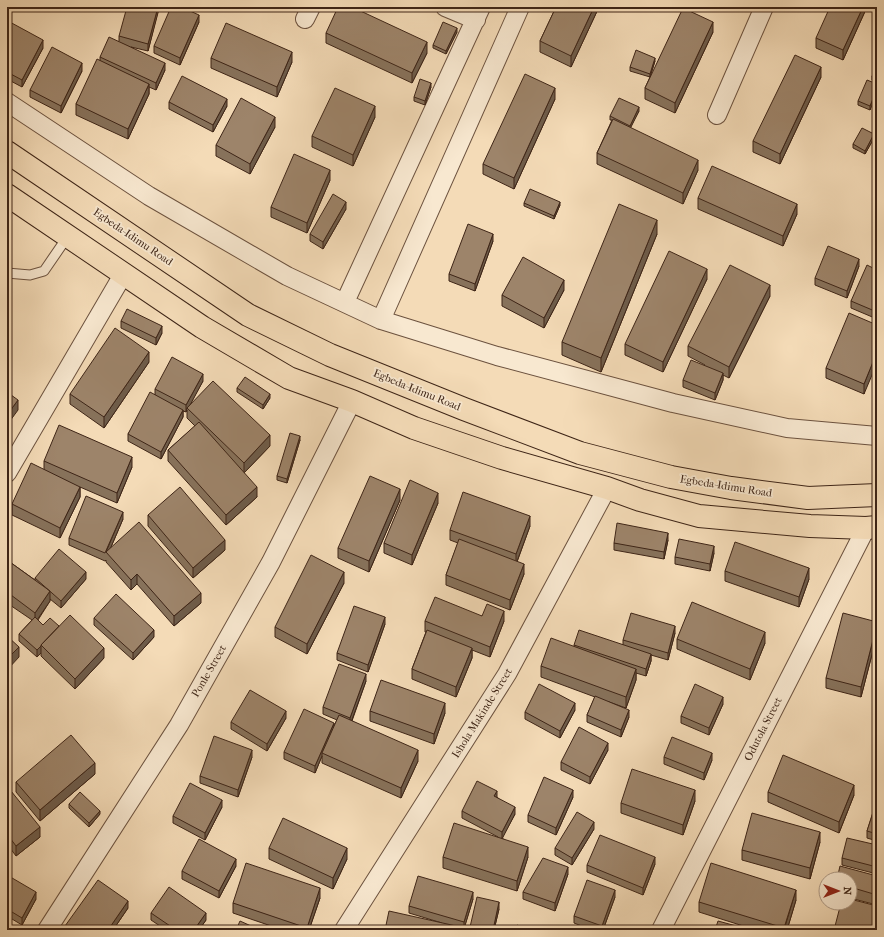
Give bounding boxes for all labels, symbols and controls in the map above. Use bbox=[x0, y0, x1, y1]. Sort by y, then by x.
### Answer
street label: Egbeda-Idimu Road bbox=[91, 206, 176, 269]
street label: Egbeda-Idimu Road bbox=[371, 367, 464, 414]
street label: Egbeda-Idimu Road bbox=[679, 472, 774, 500]
street label: Ponle Street bbox=[189, 643, 229, 699]
street label: Ishola Makinde Street bbox=[449, 666, 515, 760]
street label: Odutola Street bbox=[741, 695, 785, 763]
north arrow bbox=[818, 871, 858, 911]
text: N bbox=[841, 887, 854, 896]

